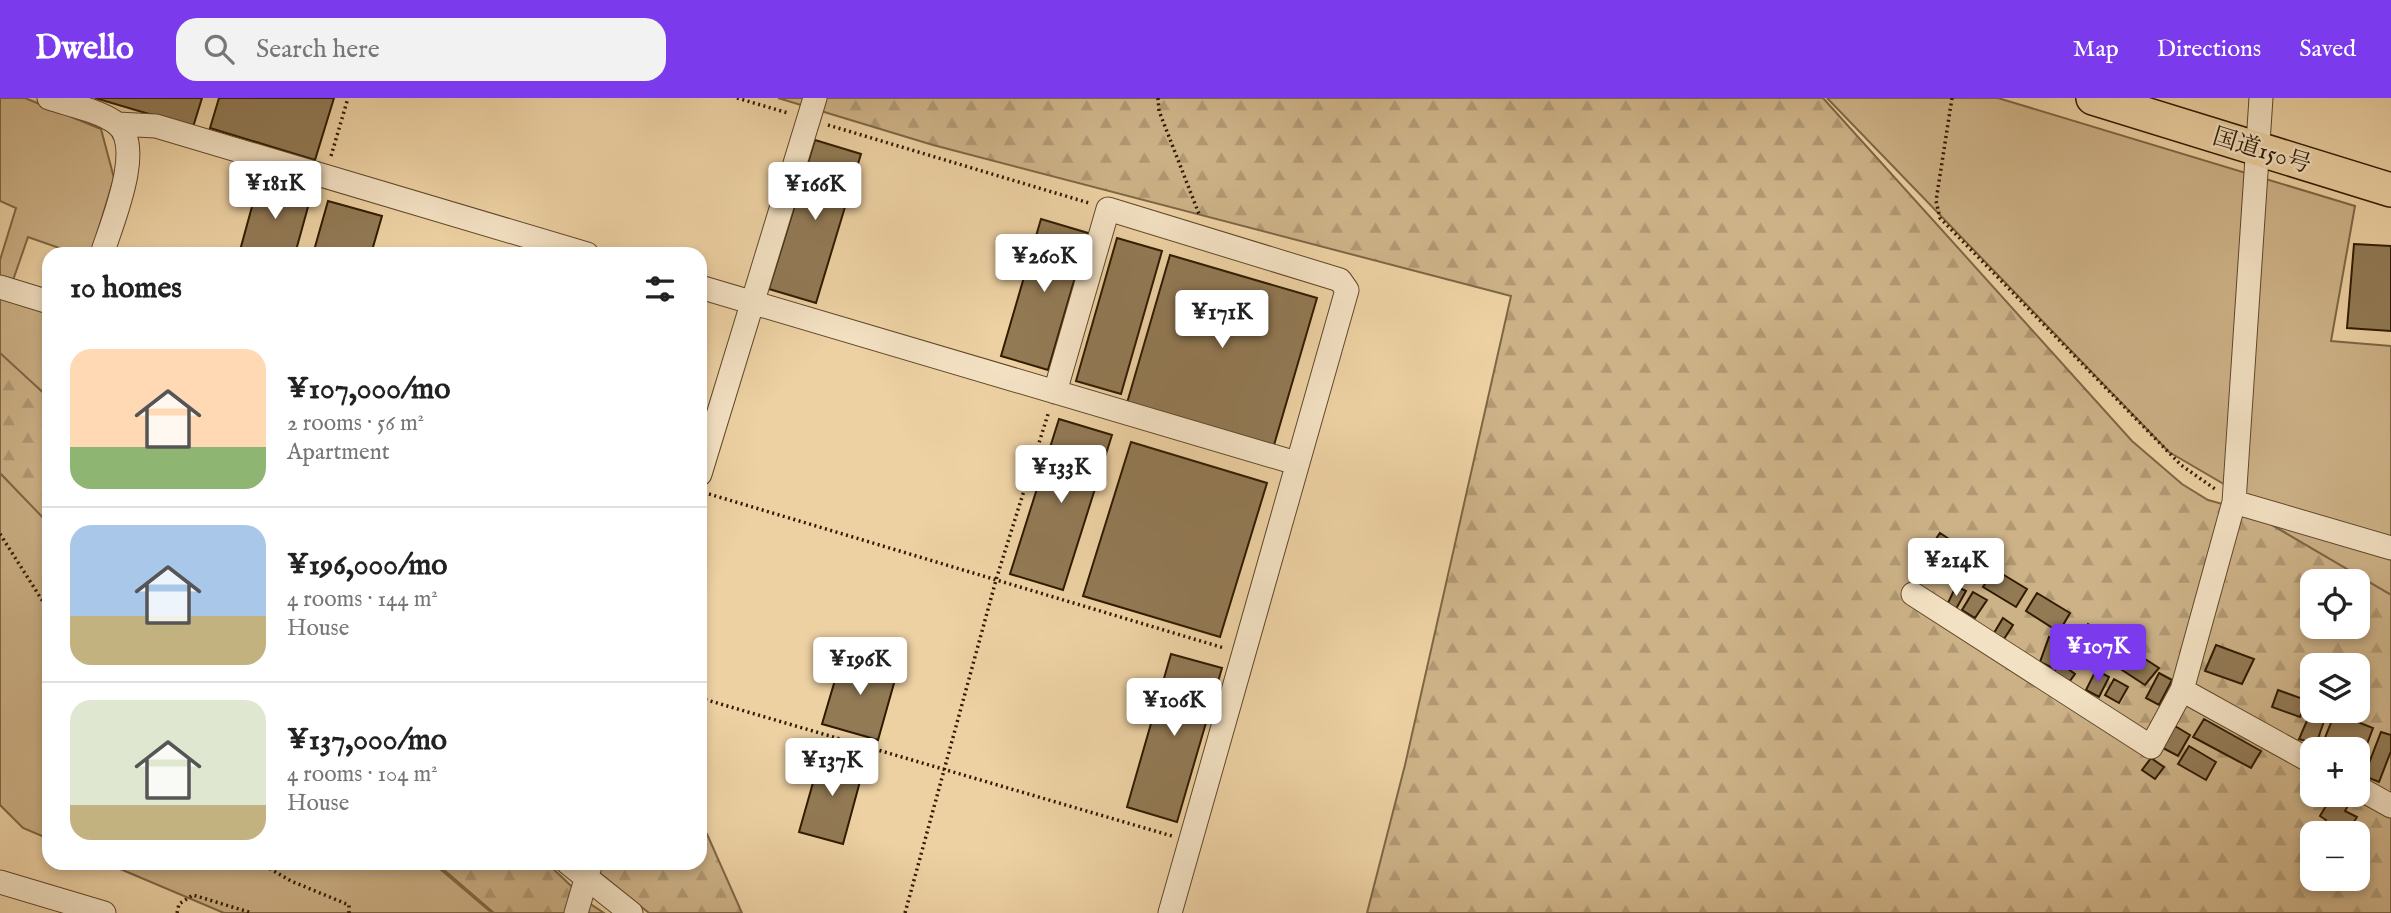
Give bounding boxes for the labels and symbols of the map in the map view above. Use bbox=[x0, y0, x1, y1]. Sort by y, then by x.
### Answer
street label: 国道150号 bbox=[2209, 122, 2315, 181]
pin: ¥181K bbox=[226, 162, 324, 221]
pin: ¥166K bbox=[766, 162, 864, 222]
pin: ¥260K bbox=[995, 234, 1093, 294]
pin: ¥171K bbox=[1173, 290, 1271, 350]
pin: ¥133K bbox=[1012, 446, 1110, 505]
pin: ¥214K bbox=[1907, 538, 2005, 598]
pin: ¥107K bbox=[2049, 624, 2147, 684]
pin: ¥196K bbox=[811, 638, 909, 697]
pin: ¥106K bbox=[1125, 678, 1223, 738]
pin: ¥137K bbox=[783, 738, 881, 798]

